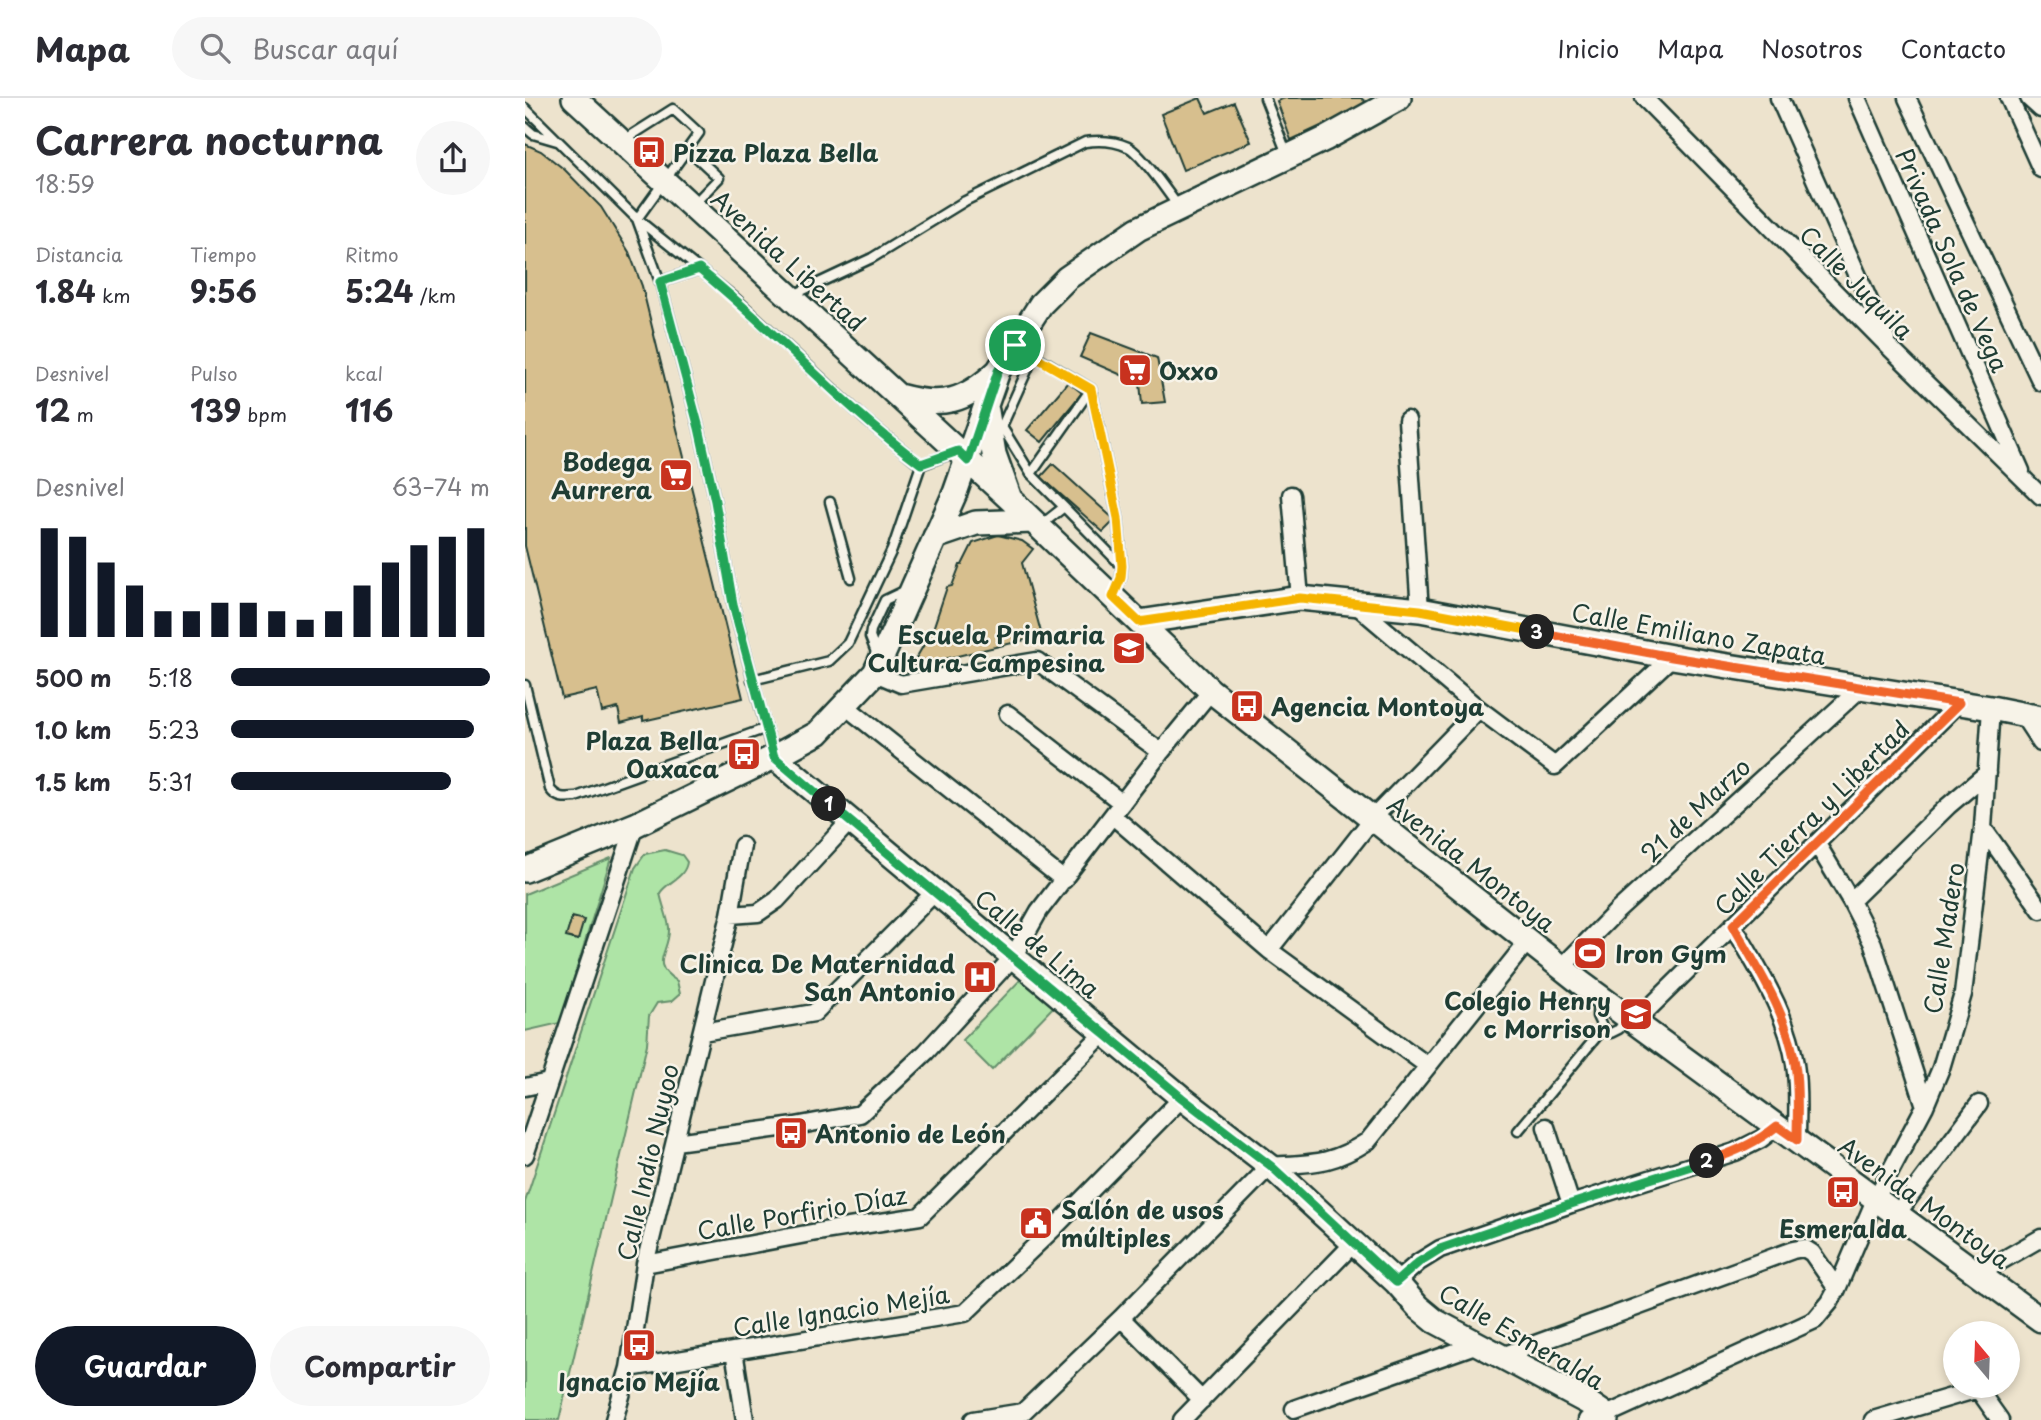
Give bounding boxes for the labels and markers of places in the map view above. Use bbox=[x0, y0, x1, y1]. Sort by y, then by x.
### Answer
bus stop icon: Pizza Plaza Bella bbox=[630, 133, 668, 171]
place label: Pizza Plaza Bella bbox=[673, 134, 879, 170]
pin bbox=[985, 315, 1045, 375]
supermarket icon: Oxxo bbox=[1116, 351, 1154, 389]
place label: Oxxo bbox=[1159, 352, 1218, 388]
place label: Bodega Aurrera bbox=[551, 443, 653, 507]
supermarket icon: Bodega Aurrera bbox=[657, 456, 695, 494]
pin: 3 bbox=[1520, 614, 1555, 650]
place label: Escuela Primaria Cultura Campesina bbox=[868, 616, 1105, 680]
school or university icon: Escuela Primaria Cultura Campesina bbox=[1110, 629, 1148, 667]
bus stop icon: Agencia Montoya bbox=[1228, 687, 1266, 725]
place label: Agencia Montoya bbox=[1271, 688, 1485, 724]
place label: Plaza Bella Oaxaca bbox=[585, 722, 720, 786]
bus stop icon: Plaza Bella Oaxaca bbox=[725, 735, 763, 773]
pin: 1 bbox=[811, 786, 847, 822]
sports icon: Iron Gym bbox=[1571, 934, 1609, 972]
place label: Iron Gym bbox=[1615, 935, 1727, 971]
place label: Clinica De Maternidad San Antonio bbox=[680, 945, 955, 1009]
hospital icon: Clinica De Maternidad San Antonio bbox=[961, 958, 999, 996]
place label: Colegio Henry c Morrison bbox=[1444, 982, 1611, 1046]
school or university icon: Colegio Henry c Morrison bbox=[1617, 995, 1655, 1033]
bus stop icon: Antonio de León bbox=[772, 1114, 810, 1152]
place label: Antonio de León bbox=[815, 1115, 1006, 1151]
pin: 2 bbox=[1689, 1144, 1725, 1178]
bus stop icon: Esmeralda bbox=[1824, 1173, 1862, 1211]
place label: Salón de usos múltiples bbox=[1061, 1191, 1224, 1255]
public building icon: Salón de usos múltiples bbox=[1017, 1204, 1055, 1242]
place label: Esmeralda bbox=[1779, 1210, 1908, 1246]
bus stop icon: Ignacio Mejía bbox=[620, 1326, 658, 1364]
place label: Ignacio Mejía bbox=[558, 1363, 721, 1399]

